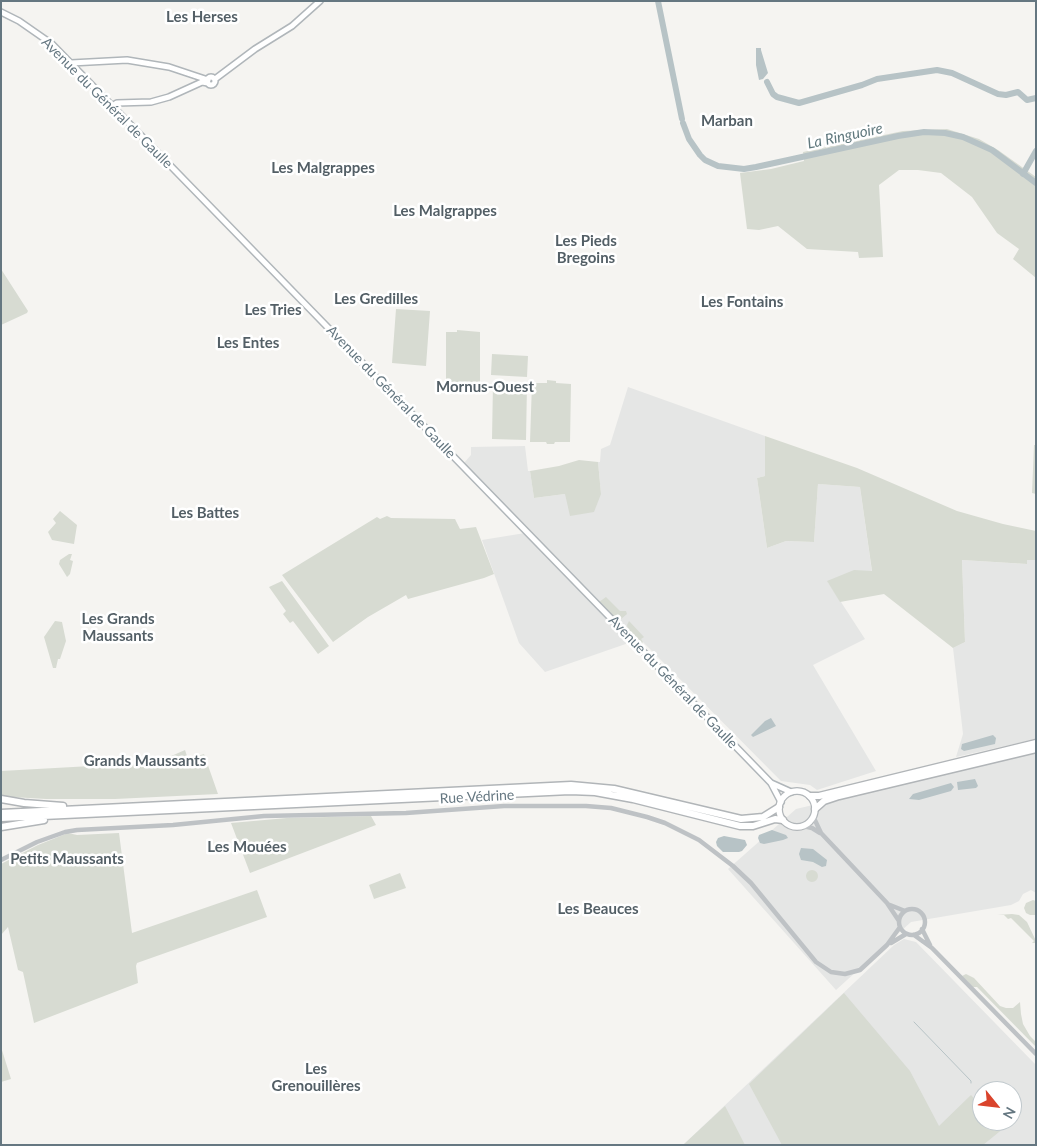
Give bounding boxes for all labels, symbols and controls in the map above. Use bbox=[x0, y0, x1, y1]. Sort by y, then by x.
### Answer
district label: Les Herses bbox=[166, 8, 238, 26]
street label: Avenue du Général de Gaulle bbox=[38, 34, 176, 172]
district label: Marban bbox=[701, 112, 753, 130]
water label: La Ringuoire bbox=[806, 119, 884, 153]
district label: Les Malgrappes bbox=[271, 159, 375, 177]
district label: Les Malgrappes bbox=[393, 202, 497, 220]
district label: Les Pieds Bregoins bbox=[555, 232, 617, 267]
district label: Les Gredilles bbox=[334, 290, 418, 308]
district label: Les Fontains bbox=[701, 293, 783, 311]
district label: Les Tries bbox=[244, 301, 302, 319]
street label: Avenue du Général de Gaulle bbox=[323, 322, 459, 462]
district label: Les Entes bbox=[217, 334, 279, 352]
district label: Mornus-Ouest bbox=[436, 378, 534, 396]
district label: Les Battes bbox=[171, 504, 239, 522]
district label: Les Grands Maussants bbox=[81, 610, 155, 645]
street label: Avenue du Général de Gaulle bbox=[605, 612, 741, 752]
district label: Grands Maussants bbox=[84, 752, 206, 770]
street label: Rue Védrine bbox=[439, 787, 515, 807]
district label: Les Mouées bbox=[207, 838, 287, 856]
district label: Petits Maussants bbox=[10, 850, 124, 868]
district label: Les Beauces bbox=[557, 900, 639, 918]
district label: Les Grenouillères bbox=[272, 1060, 360, 1095]
north arrow bbox=[972, 1081, 1022, 1131]
text: N bbox=[1000, 1104, 1020, 1122]

